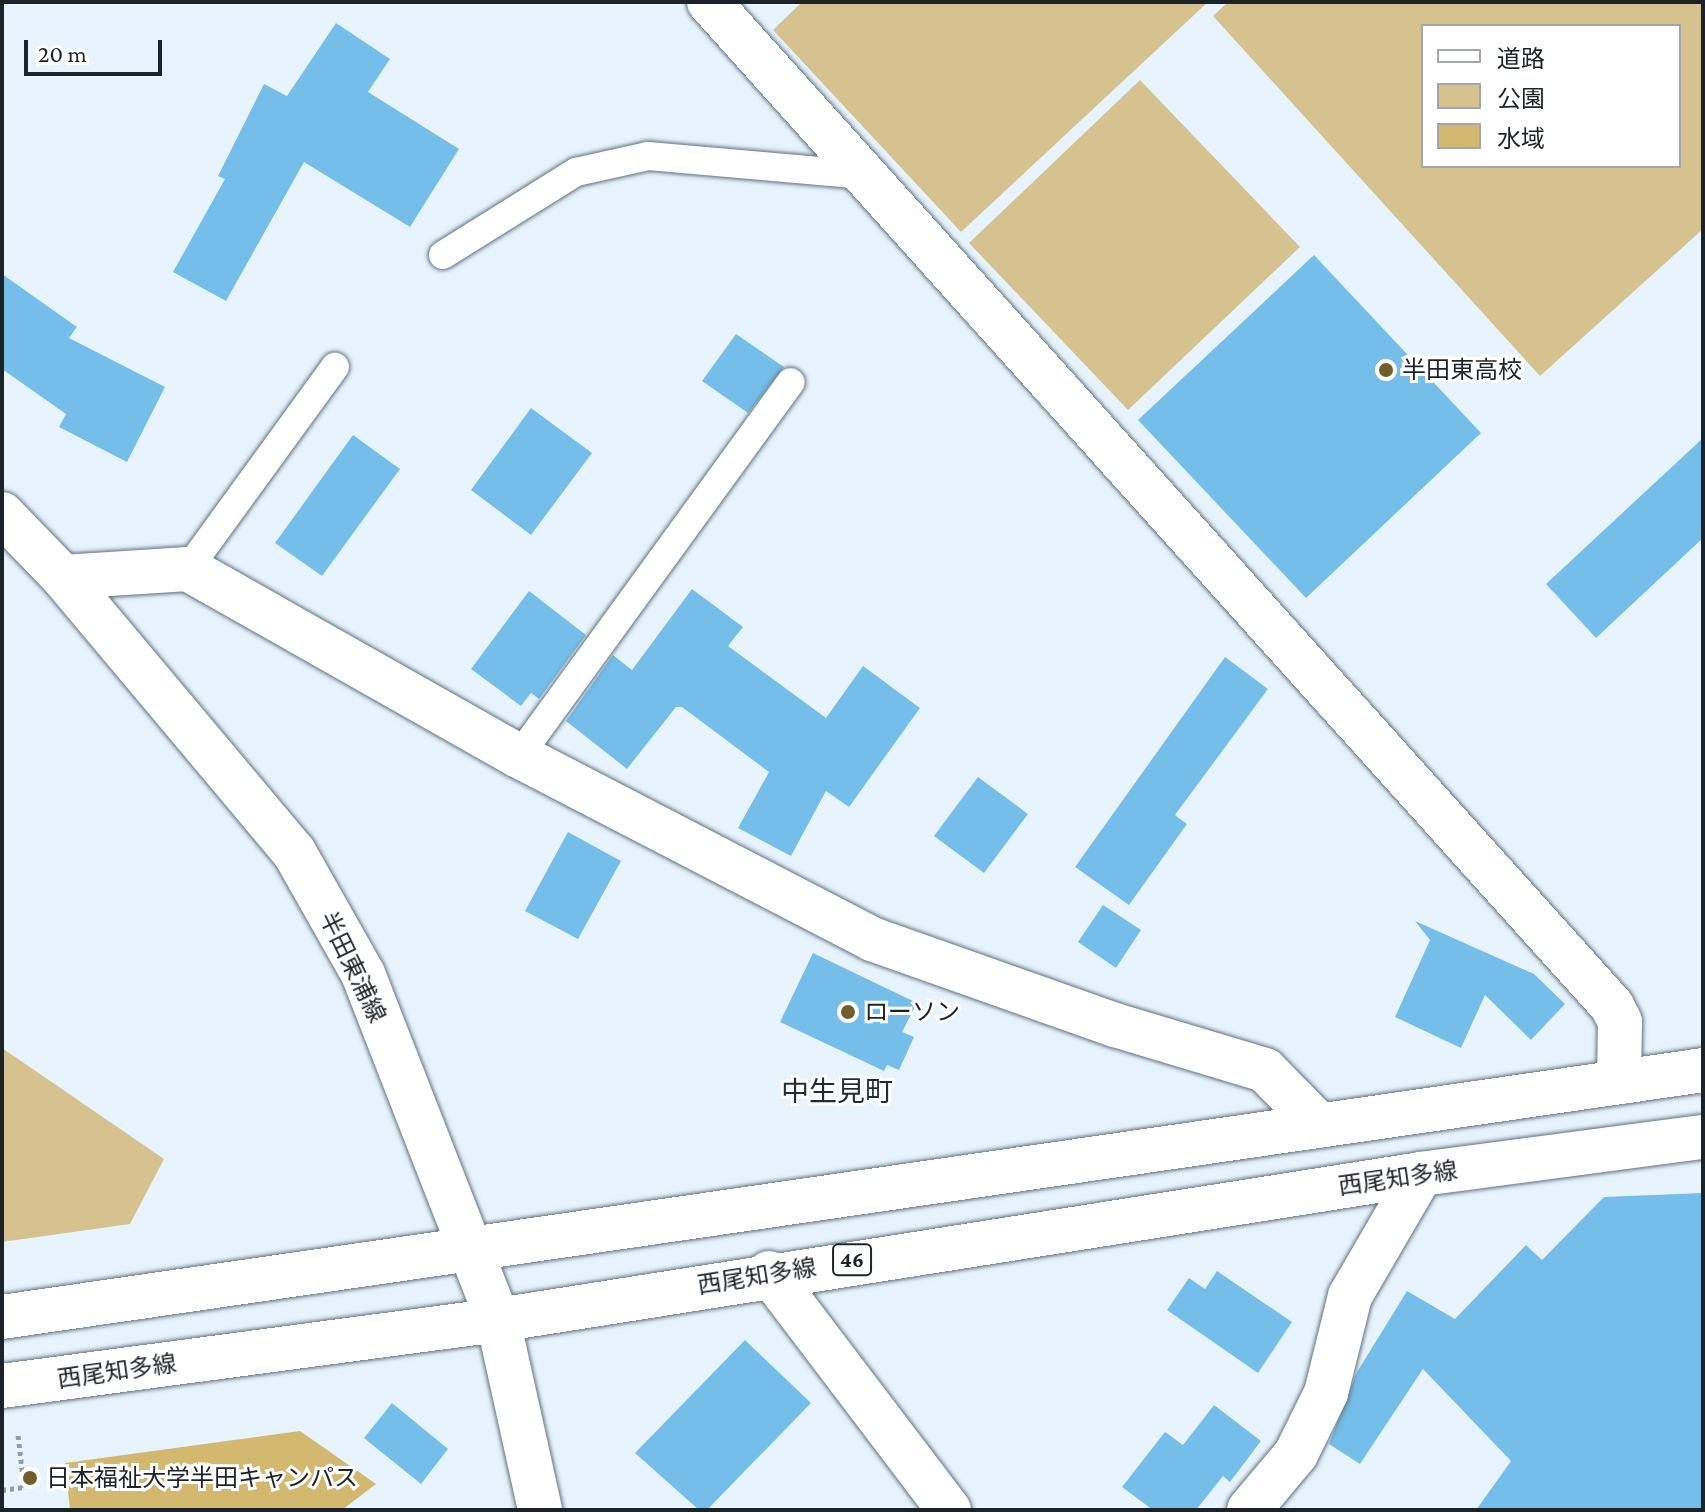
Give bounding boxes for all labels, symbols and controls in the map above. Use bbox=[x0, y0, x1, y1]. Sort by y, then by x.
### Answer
scale bar bbox=[28, 24, 166, 74]
legend bbox=[1421, 24, 1681, 168]
text: 20 m bbox=[38, 40, 87, 67]
text: 道路 bbox=[1497, 45, 1545, 72]
text: 公園 bbox=[1497, 85, 1545, 112]
text: 水域 bbox=[1497, 125, 1545, 152]
place label: 半田東高校 bbox=[1402, 356, 1522, 384]
marker: 半田東高校 bbox=[1377, 361, 1395, 379]
street label: 半田東浦線 bbox=[314, 907, 392, 1027]
place label: ローソン bbox=[864, 998, 960, 1026]
marker: ローソン bbox=[839, 1003, 857, 1021]
district label: 中生見町 bbox=[781, 1075, 893, 1109]
street label: 西尾知多線 bbox=[1337, 1155, 1459, 1201]
road number: 46 bbox=[832, 1242, 872, 1278]
street label: 西尾知多線 bbox=[695, 1252, 819, 1300]
street label: 西尾知多線 bbox=[56, 1348, 178, 1394]
place label: 日本福祉大学半田キャンパス bbox=[46, 1464, 358, 1492]
marker: 日本福祉大学半田キャンパス bbox=[21, 1469, 39, 1487]

